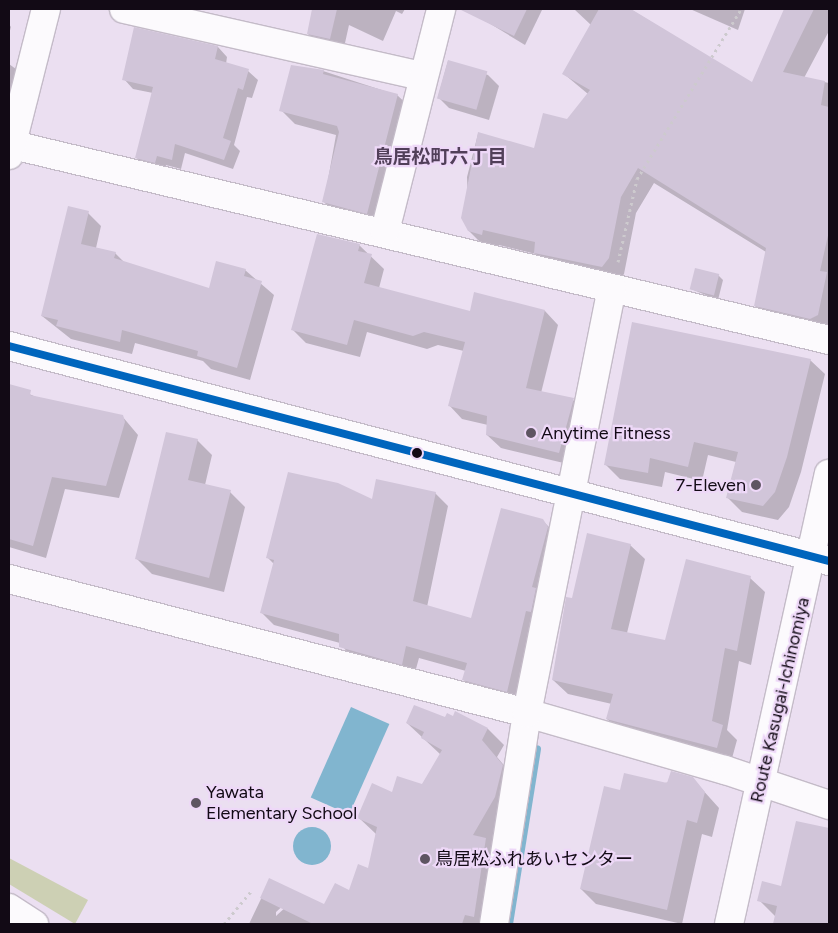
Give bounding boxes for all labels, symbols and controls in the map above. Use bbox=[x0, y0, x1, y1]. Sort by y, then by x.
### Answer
district label: 鳥居松町六丁目 bbox=[374, 146, 506, 168]
place label: Anytime Fitness bbox=[541, 422, 671, 444]
marker: Anytime Fitness bbox=[525, 427, 537, 439]
unlabelled marker bbox=[412, 448, 422, 458]
place label: 7-Eleven bbox=[676, 474, 746, 496]
marker: 7-Eleven bbox=[750, 479, 762, 491]
street label: Route Kasugai-Ichinomiya bbox=[746, 595, 814, 805]
place label: Yawata Elementary School bbox=[206, 782, 357, 824]
marker: Yawata Elementary School bbox=[190, 797, 202, 809]
place label: 鳥居松ふれあいセンター bbox=[435, 848, 633, 870]
marker: 鳥居松ふれあいセンター bbox=[419, 853, 431, 865]

